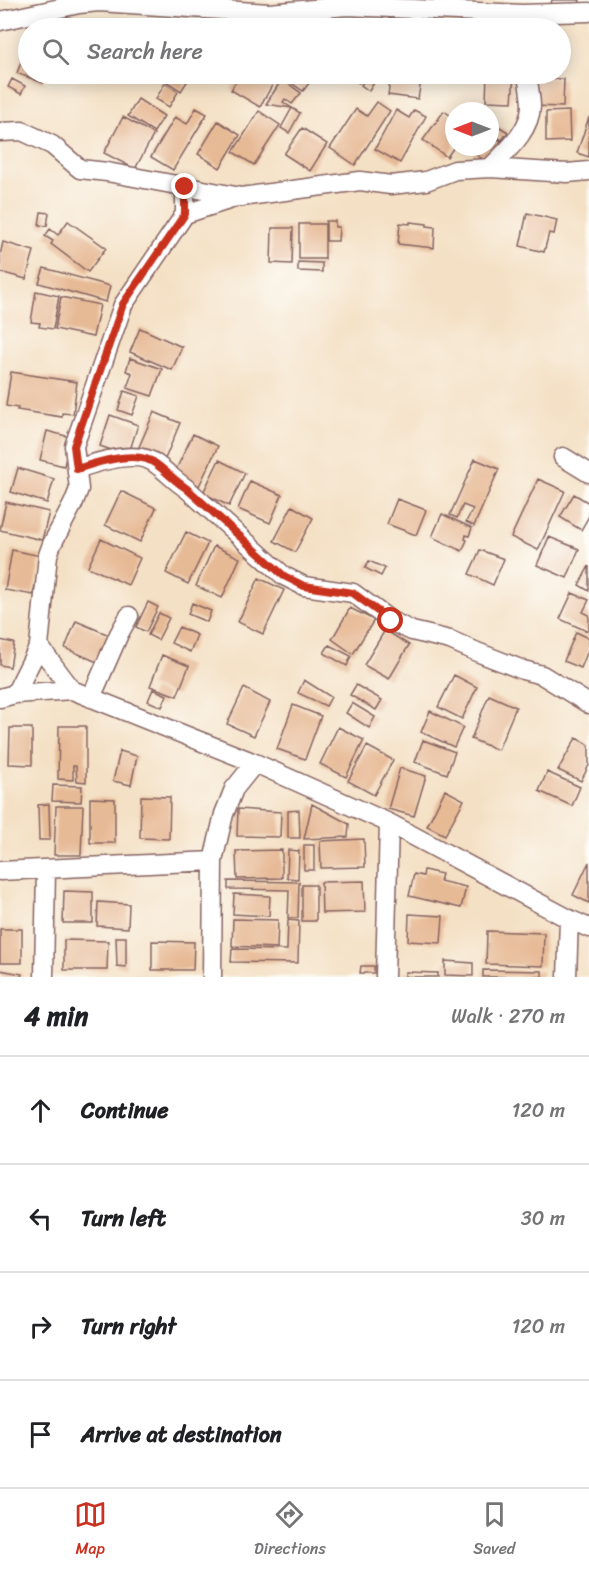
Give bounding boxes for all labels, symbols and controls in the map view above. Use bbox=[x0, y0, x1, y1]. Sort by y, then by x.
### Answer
search box bbox=[18, 18, 571, 84]
text: Search here bbox=[87, 32, 203, 71]
icon: search bbox=[39, 35, 72, 68]
north arrow bbox=[445, 102, 499, 156]
route end bbox=[171, 173, 197, 199]
route start bbox=[377, 607, 403, 633]
text: 4 min bbox=[24, 993, 88, 1039]
text: Walk · 270 m bbox=[451, 999, 565, 1034]
text: Continue bbox=[81, 1091, 169, 1130]
text: 120 m bbox=[512, 1093, 565, 1128]
icon: ahead bbox=[24, 1094, 57, 1127]
text: Turn left bbox=[81, 1199, 166, 1238]
text: 30 m bbox=[521, 1201, 565, 1236]
icon: left bbox=[24, 1202, 57, 1235]
text: Turn right bbox=[81, 1307, 176, 1346]
text: 120 m bbox=[512, 1309, 565, 1344]
icon: right bbox=[24, 1310, 57, 1343]
text: Arrive at destination bbox=[81, 1415, 282, 1454]
icon: arrive bbox=[24, 1418, 57, 1451]
tab: Map bbox=[74, 1498, 107, 1563]
tab: Directions bbox=[254, 1498, 326, 1563]
tab: Saved bbox=[473, 1498, 515, 1563]

